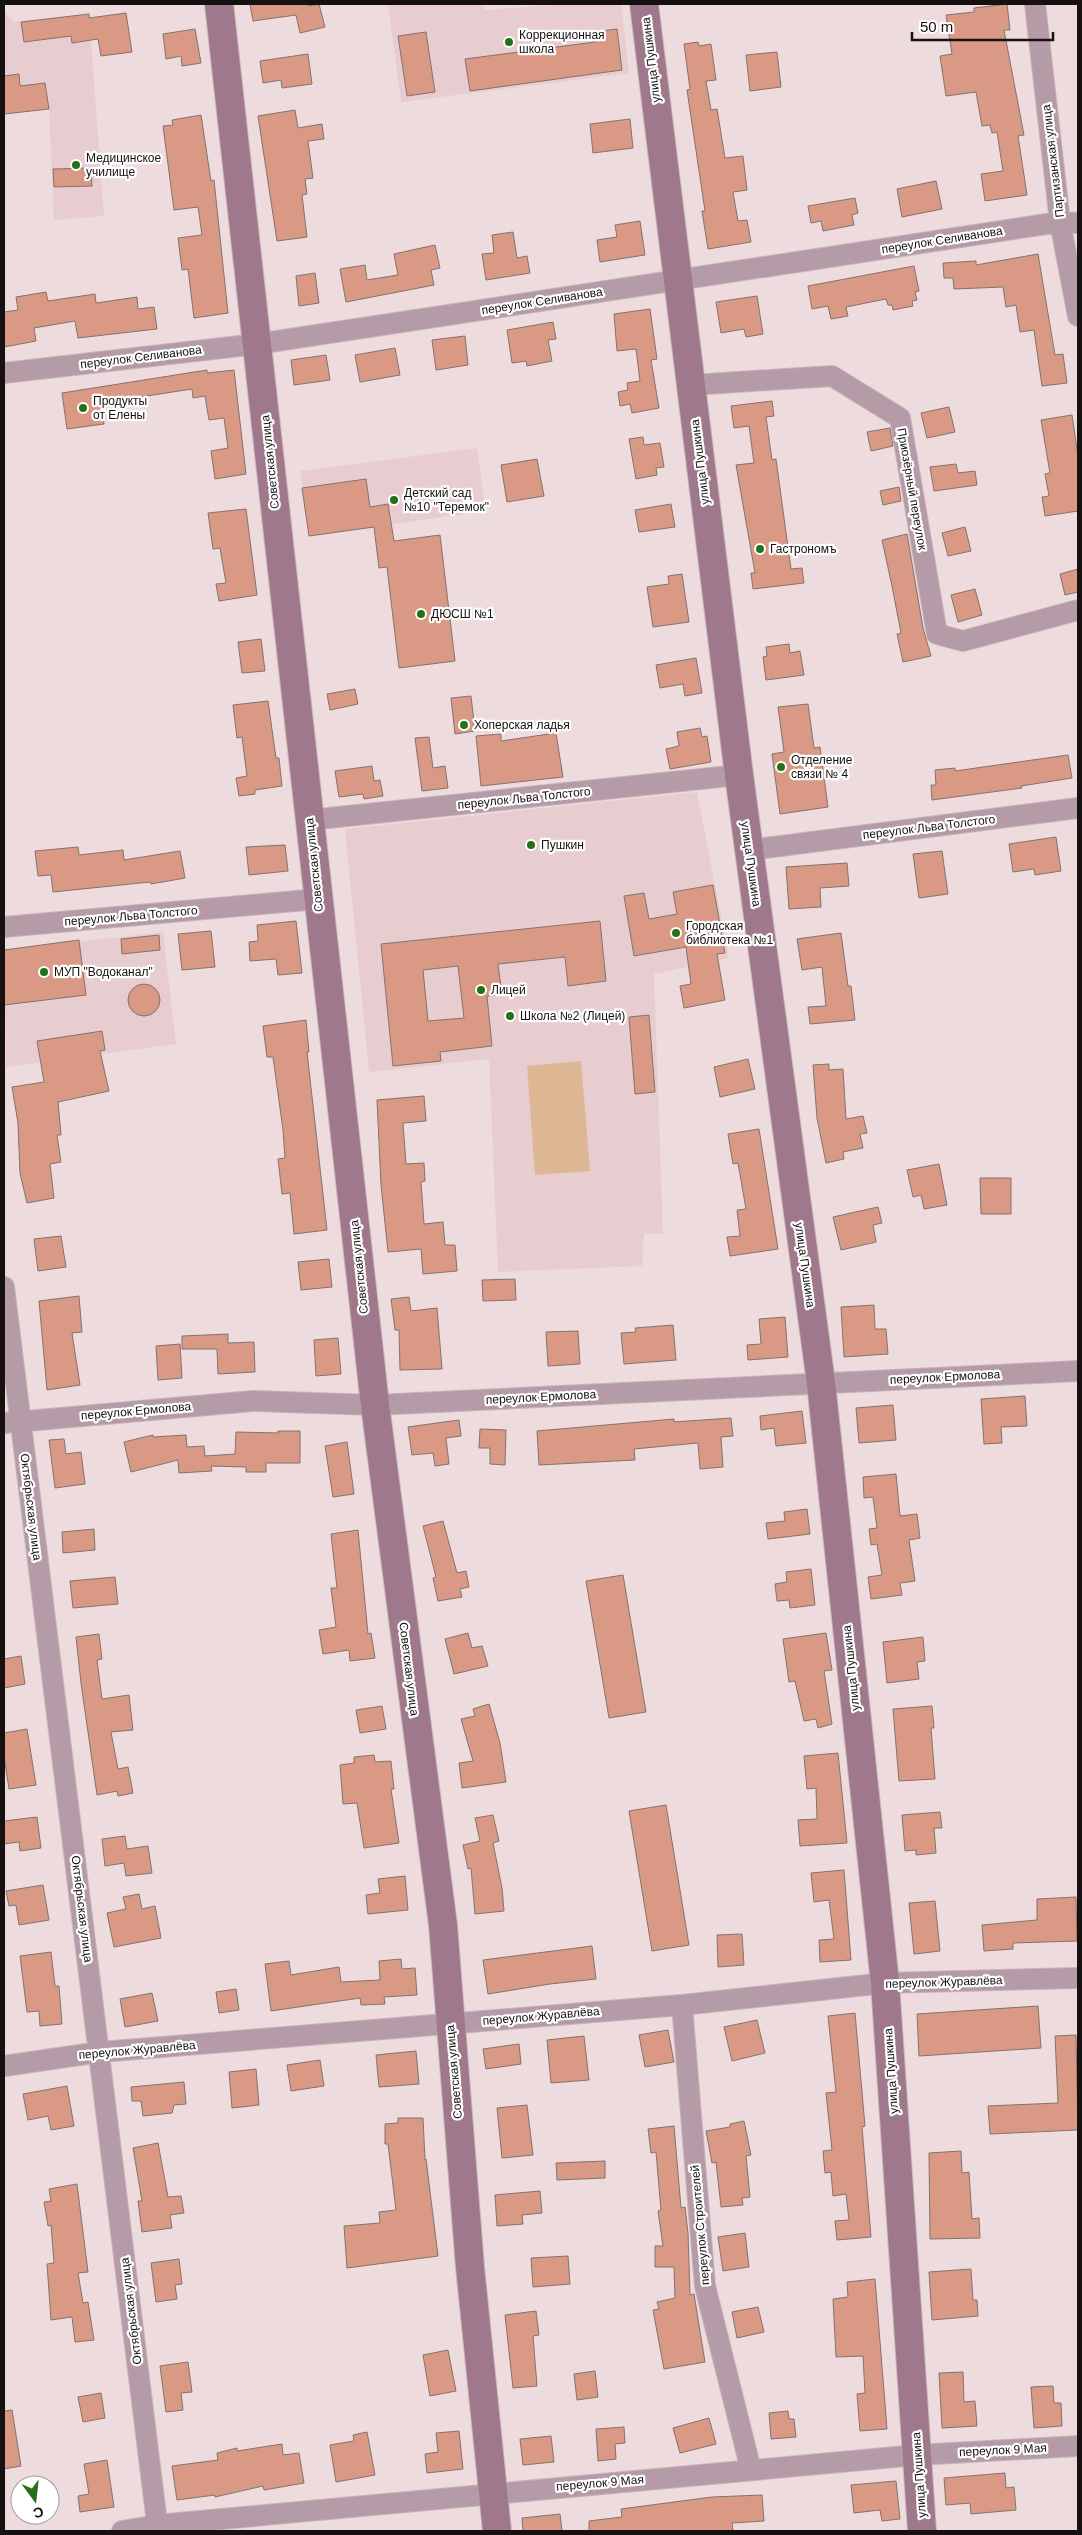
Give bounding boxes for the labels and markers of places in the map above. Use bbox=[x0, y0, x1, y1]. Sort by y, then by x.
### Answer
place label: Коррекционная школа bbox=[519, 28, 605, 56]
marker: Коррекционная школа bbox=[503, 36, 515, 48]
place label: Медицинское училище bbox=[86, 151, 162, 179]
marker: Медицинское училище bbox=[70, 159, 82, 171]
place label: Продукты от Елены bbox=[93, 394, 147, 422]
marker: Продукты от Елены bbox=[77, 402, 89, 414]
place label: Детский сад №10 "Теремок" bbox=[404, 486, 489, 514]
marker: Детский сад №10 "Теремок" bbox=[388, 494, 400, 506]
place label: Гастрономъ bbox=[770, 542, 837, 556]
marker: Гастрономъ bbox=[754, 543, 766, 555]
place label: ДЮСШ №1 bbox=[431, 607, 494, 621]
marker: ДЮСШ №1 bbox=[415, 608, 427, 620]
place label: Хоперская ладья bbox=[474, 718, 570, 732]
marker: Хоперская ладья bbox=[458, 719, 470, 731]
place label: Отделение связи № 4 bbox=[791, 753, 853, 781]
marker: Отделение связи № 4 bbox=[775, 761, 787, 773]
place label: Пушкин bbox=[541, 838, 584, 852]
marker: Пушкин bbox=[525, 839, 537, 851]
place label: Городская библиотека №1 bbox=[686, 919, 773, 947]
marker: Городская библиотека №1 bbox=[670, 927, 682, 939]
place label: МУП "Водоканал" bbox=[54, 965, 153, 979]
marker: МУП "Водоканал" bbox=[38, 966, 50, 978]
place label: Лицей bbox=[491, 983, 526, 997]
marker: Лицей bbox=[475, 984, 487, 996]
place label: Школа №2 (Лицей) bbox=[520, 1009, 625, 1023]
marker: Школа №2 (Лицей) bbox=[504, 1010, 516, 1022]

